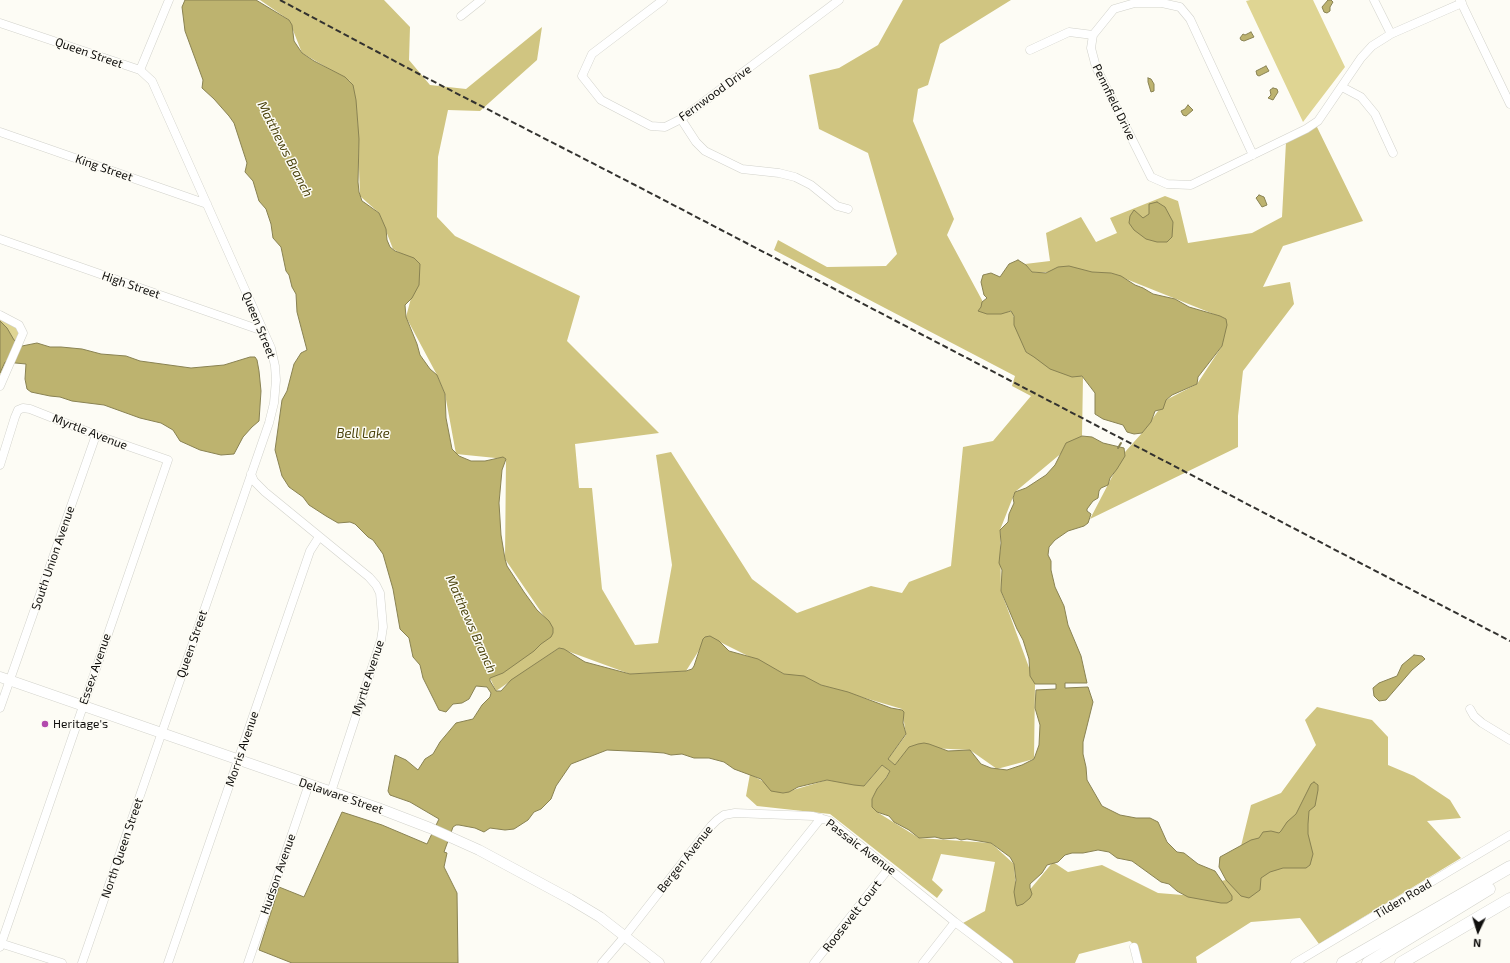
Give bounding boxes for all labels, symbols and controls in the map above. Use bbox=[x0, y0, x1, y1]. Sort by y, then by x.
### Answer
street label: Queen Street bbox=[53, 35, 125, 71]
street label: Fernwood Drive bbox=[676, 62, 754, 124]
street label: Pennfield Drive bbox=[1089, 62, 1139, 142]
water label: Matthews Branch bbox=[254, 98, 316, 200]
street label: King Street bbox=[73, 151, 135, 185]
street label: High Street bbox=[100, 268, 162, 302]
street label: Queen Street bbox=[239, 290, 279, 360]
street label: Myrtle Avenue bbox=[50, 411, 130, 453]
water label: Bell Lake bbox=[336, 426, 390, 442]
street label: South Union Avenue bbox=[28, 504, 78, 612]
water label: Matthews Branch bbox=[442, 573, 500, 675]
street label: Queen Street bbox=[174, 608, 210, 680]
street label: Essex Avenue bbox=[76, 631, 114, 707]
street label: Myrtle Avenue bbox=[349, 638, 387, 718]
street label: Morris Avenue bbox=[222, 709, 262, 789]
place label: Heritage's bbox=[53, 717, 108, 731]
marker: Heritage's bbox=[40, 719, 50, 729]
street label: Delaware Street bbox=[297, 775, 385, 817]
street label: North Queen Street bbox=[98, 796, 146, 900]
street label: Passaic Avenue bbox=[823, 816, 899, 878]
street label: Bergen Avenue bbox=[654, 822, 716, 896]
street label: Hudson Avenue bbox=[257, 832, 299, 916]
street label: Tilden Road bbox=[1372, 876, 1434, 922]
street label: Roosevelt Court bbox=[820, 877, 884, 955]
north arrow bbox=[1458, 911, 1498, 951]
text: N bbox=[1473, 937, 1482, 950]

